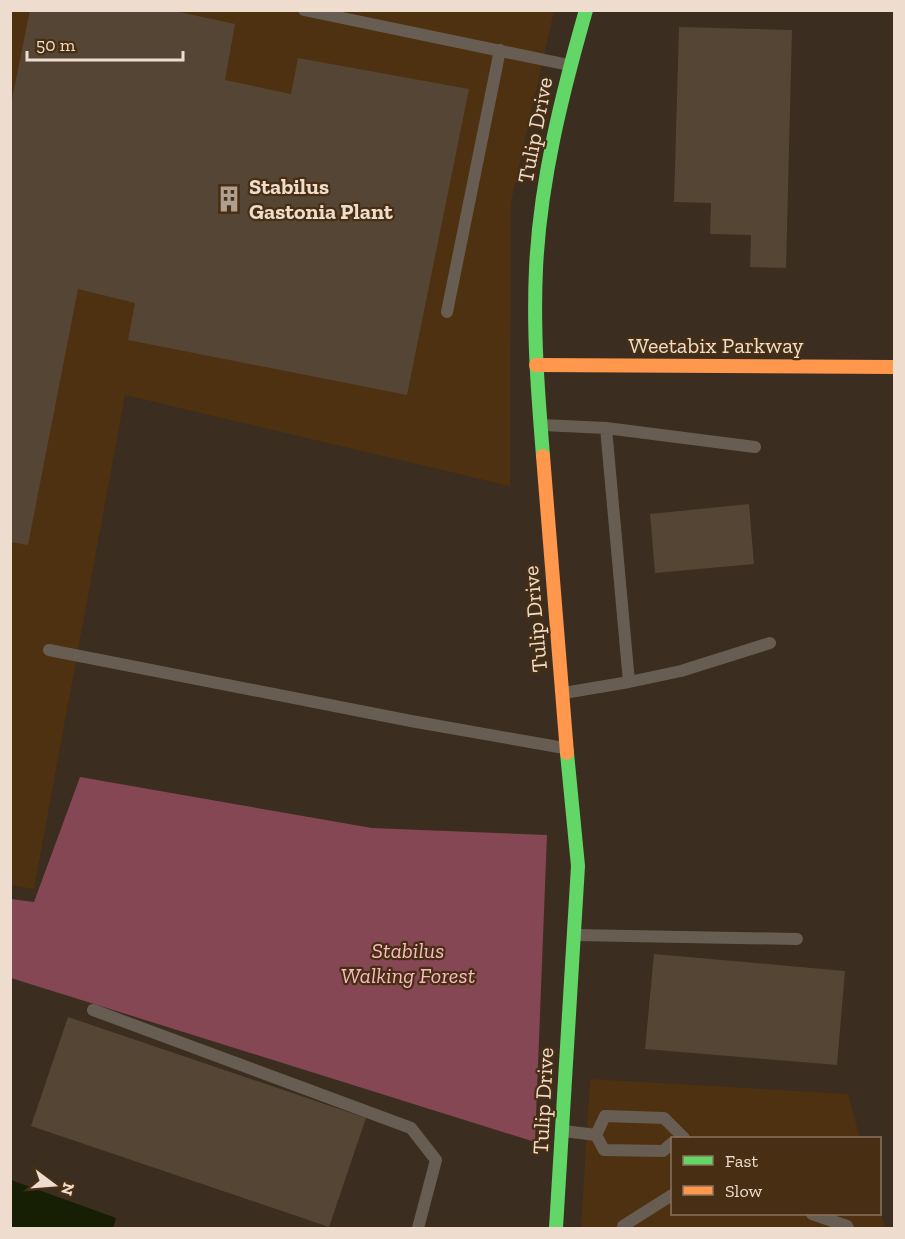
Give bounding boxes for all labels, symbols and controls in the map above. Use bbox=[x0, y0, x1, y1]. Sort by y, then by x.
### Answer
scale bar bbox=[27, 24, 183, 62]
text: 50 m bbox=[36, 34, 76, 56]
street label: Tulip Drive bbox=[512, 75, 558, 185]
place label: Stabilus Gastonia Plant bbox=[249, 173, 393, 225]
building icon: Stabilus Gastonia Plant bbox=[214, 184, 244, 214]
street label: Weetabix Parkway bbox=[628, 332, 804, 359]
street label: Tulip Drive bbox=[517, 565, 553, 673]
park label: Stabilus Walking Forest bbox=[341, 937, 476, 989]
street label: Tulip Drive bbox=[527, 1047, 559, 1155]
legend bbox=[671, 1137, 881, 1215]
text: Fast bbox=[725, 1150, 758, 1172]
north arrow bbox=[24, 1155, 84, 1215]
text: Slow bbox=[725, 1180, 762, 1202]
text: N bbox=[57, 1181, 79, 1197]

